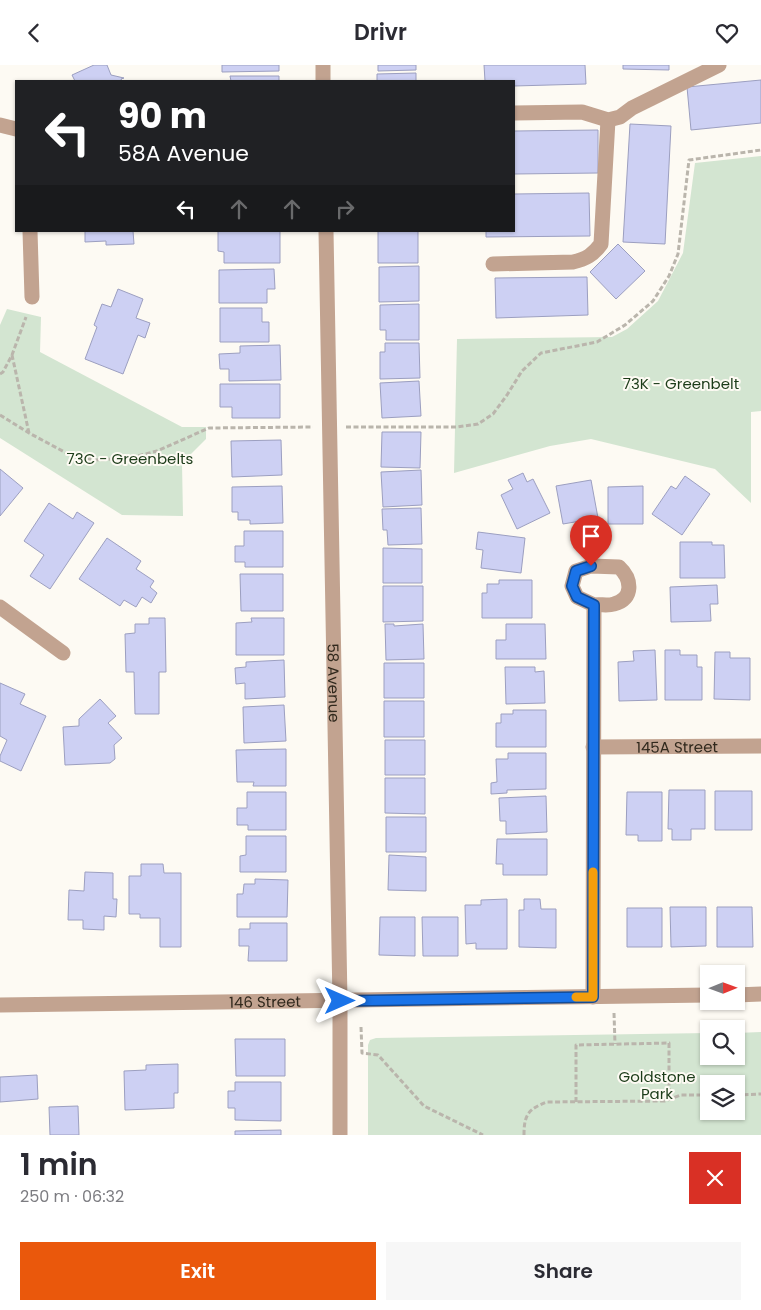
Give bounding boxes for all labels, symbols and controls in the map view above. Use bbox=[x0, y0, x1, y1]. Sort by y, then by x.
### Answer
text: Drivr bbox=[354, 17, 407, 48]
icon: back bbox=[20, 19, 48, 47]
icon: heart bbox=[713, 19, 741, 47]
text: 90 m bbox=[118, 91, 207, 140]
icon: left bbox=[35, 100, 100, 165]
text: 58A Avenue bbox=[118, 138, 249, 169]
icon: left bbox=[172, 195, 200, 223]
icon: ahead bbox=[225, 195, 253, 223]
icon: ahead bbox=[278, 195, 306, 223]
icon: right bbox=[331, 195, 359, 223]
park label: 73K - Greenbelt bbox=[623, 373, 739, 394]
park label: 73C - Greenbelts bbox=[67, 448, 194, 469]
pin bbox=[570, 515, 612, 566]
icon: arrive bbox=[577, 522, 605, 550]
street label: 58 Avenue bbox=[323, 643, 345, 723]
street label: 145A Street bbox=[636, 736, 718, 757]
north arrow bbox=[700, 965, 745, 1010]
map controls bbox=[700, 965, 745, 1120]
position arrow bbox=[313, 974, 365, 1026]
street label: 146 Street bbox=[229, 990, 301, 1012]
button: search bbox=[700, 1020, 745, 1065]
park label: Goldstone Park bbox=[619, 1066, 695, 1104]
button: layers bbox=[700, 1075, 745, 1120]
text: 1 min bbox=[20, 1143, 98, 1186]
button: close bbox=[689, 1152, 741, 1204]
text: 250 m · 06:32 bbox=[20, 1185, 124, 1208]
button: Exit bbox=[20, 1242, 376, 1300]
button: Share bbox=[386, 1242, 741, 1300]

